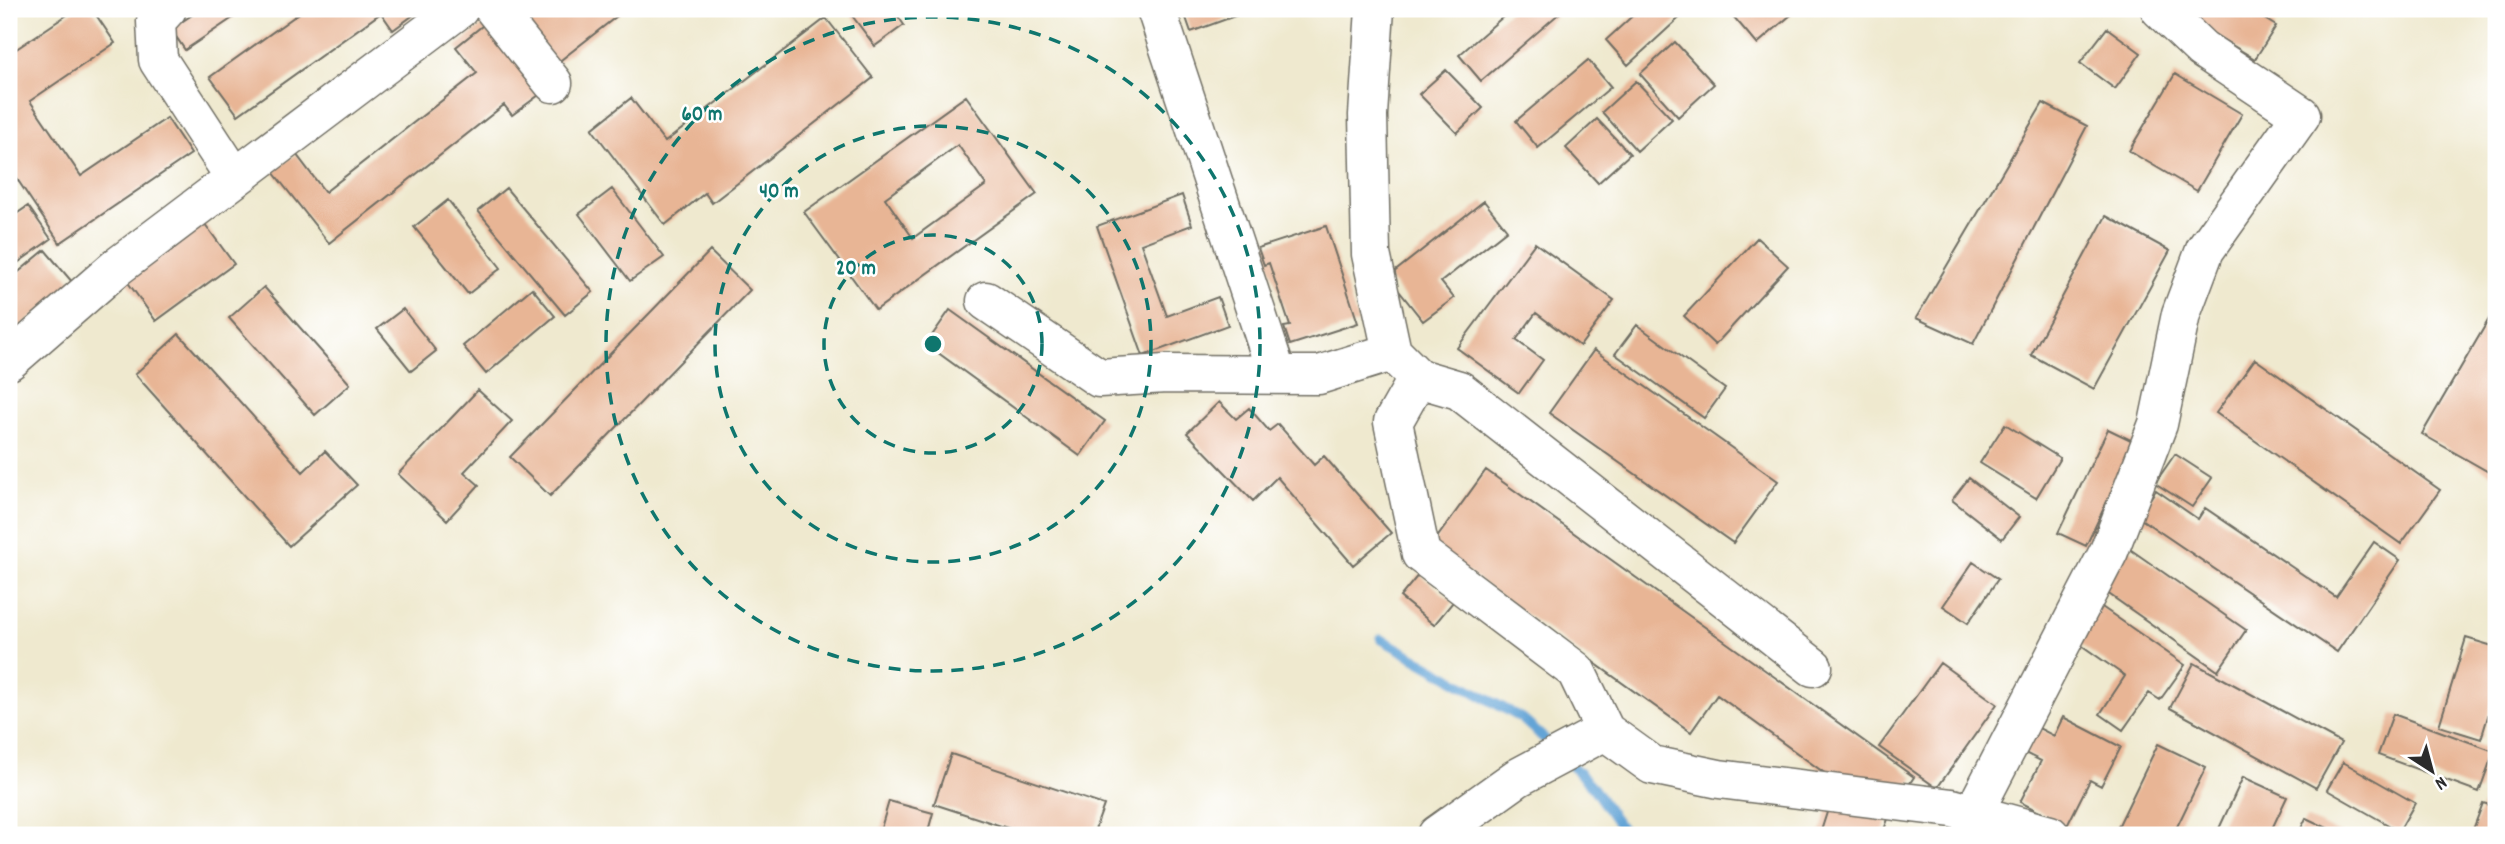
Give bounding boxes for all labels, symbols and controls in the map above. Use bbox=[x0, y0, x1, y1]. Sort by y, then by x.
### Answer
text: 60 m bbox=[682, 101, 722, 131]
text: 40 m bbox=[759, 178, 799, 208]
text: 20 m bbox=[836, 255, 876, 285]
centre of rings bbox=[921, 332, 945, 356]
north arrow bbox=[2396, 736, 2466, 806]
text: N bbox=[2428, 768, 2452, 796]

